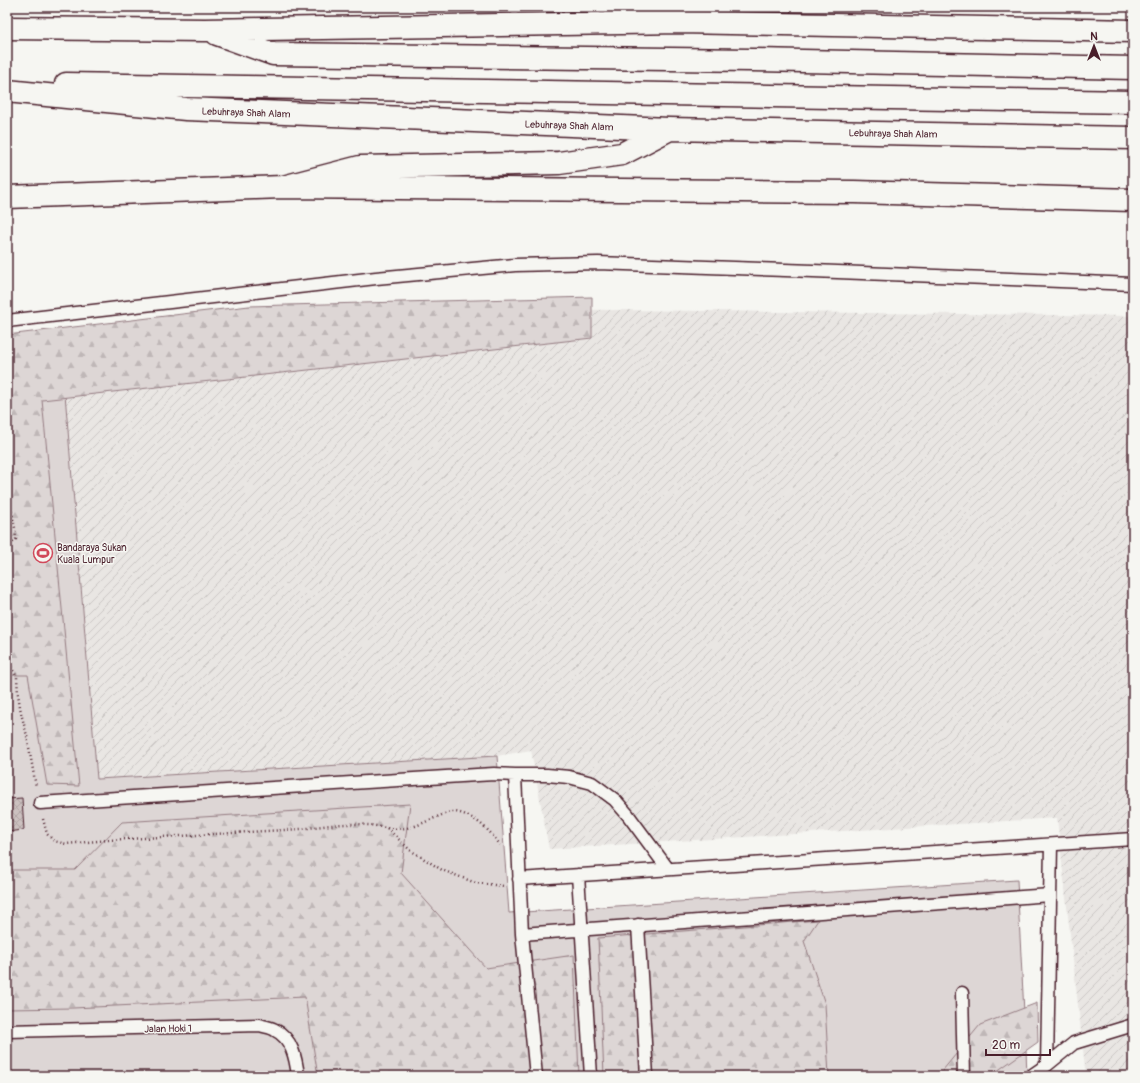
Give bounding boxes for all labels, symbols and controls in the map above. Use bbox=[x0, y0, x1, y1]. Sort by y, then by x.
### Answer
north arrow bbox=[1074, 26, 1114, 66]
text: N bbox=[1090, 30, 1098, 43]
street label: Lebuhraya Shah Alam bbox=[201, 105, 291, 121]
street label: Lebuhraya Shah Alam bbox=[524, 118, 614, 134]
street label: Lebuhraya Shah Alam bbox=[848, 127, 938, 141]
sports icon: Bandaraya Sukan Kuala Lumpur bbox=[32, 542, 54, 564]
place label: Bandaraya Sukan Kuala Lumpur bbox=[57, 542, 127, 566]
street label: Jalan Hoki 1 bbox=[144, 1023, 192, 1035]
scale bar bbox=[986, 1031, 1050, 1057]
text: 20 m bbox=[992, 1038, 1021, 1053]

